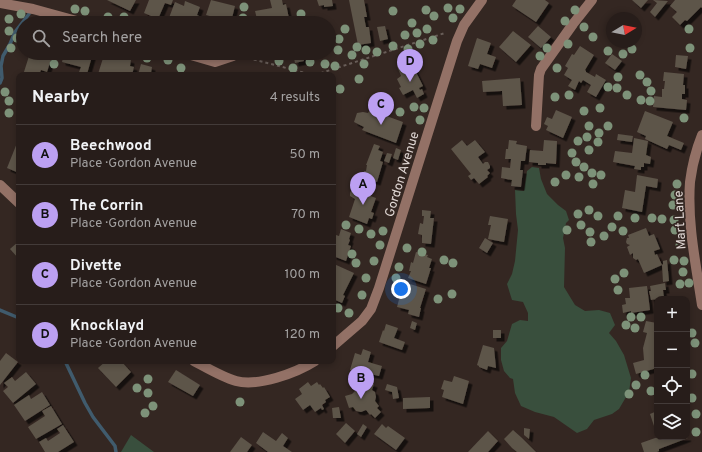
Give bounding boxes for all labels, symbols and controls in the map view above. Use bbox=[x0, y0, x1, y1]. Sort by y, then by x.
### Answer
north arrow bbox=[606, 12, 642, 48]
search box bbox=[16, 16, 336, 60]
icon: search bbox=[30, 27, 52, 49]
text: Search here bbox=[62, 29, 142, 48]
pin: D bbox=[397, 49, 423, 82]
text: Nearby bbox=[32, 87, 89, 109]
text: 4 results bbox=[270, 90, 320, 106]
pin: C bbox=[368, 92, 394, 125]
street label: Gordon Avenue bbox=[382, 130, 424, 219]
text: Beechwood bbox=[70, 137, 152, 156]
text: A bbox=[40, 147, 50, 163]
text: 50 m bbox=[290, 147, 320, 163]
text: Place · Gordon Avenue bbox=[70, 156, 197, 172]
pin: A bbox=[350, 172, 376, 205]
street label: Mart Lane bbox=[671, 190, 691, 250]
text: The Corrin bbox=[70, 197, 143, 216]
text: B bbox=[41, 207, 49, 223]
text: 70 m bbox=[291, 207, 320, 223]
text: Place · Gordon Avenue bbox=[70, 216, 197, 232]
text: Divette bbox=[70, 257, 122, 276]
text: C bbox=[41, 267, 49, 283]
text: 100 m bbox=[284, 267, 320, 283]
text: Place · Gordon Avenue bbox=[70, 276, 197, 292]
your location bbox=[391, 279, 411, 299]
map controls bbox=[654, 296, 690, 440]
button: + bbox=[654, 296, 690, 332]
text: Knocklayd bbox=[70, 317, 144, 336]
text: D bbox=[40, 327, 50, 343]
text: 120 m bbox=[285, 327, 320, 343]
button: − bbox=[654, 332, 690, 368]
text: Place · Gordon Avenue bbox=[70, 336, 197, 352]
pin: B bbox=[348, 366, 374, 399]
button: locate bbox=[654, 368, 690, 404]
button: layers bbox=[654, 404, 690, 440]

